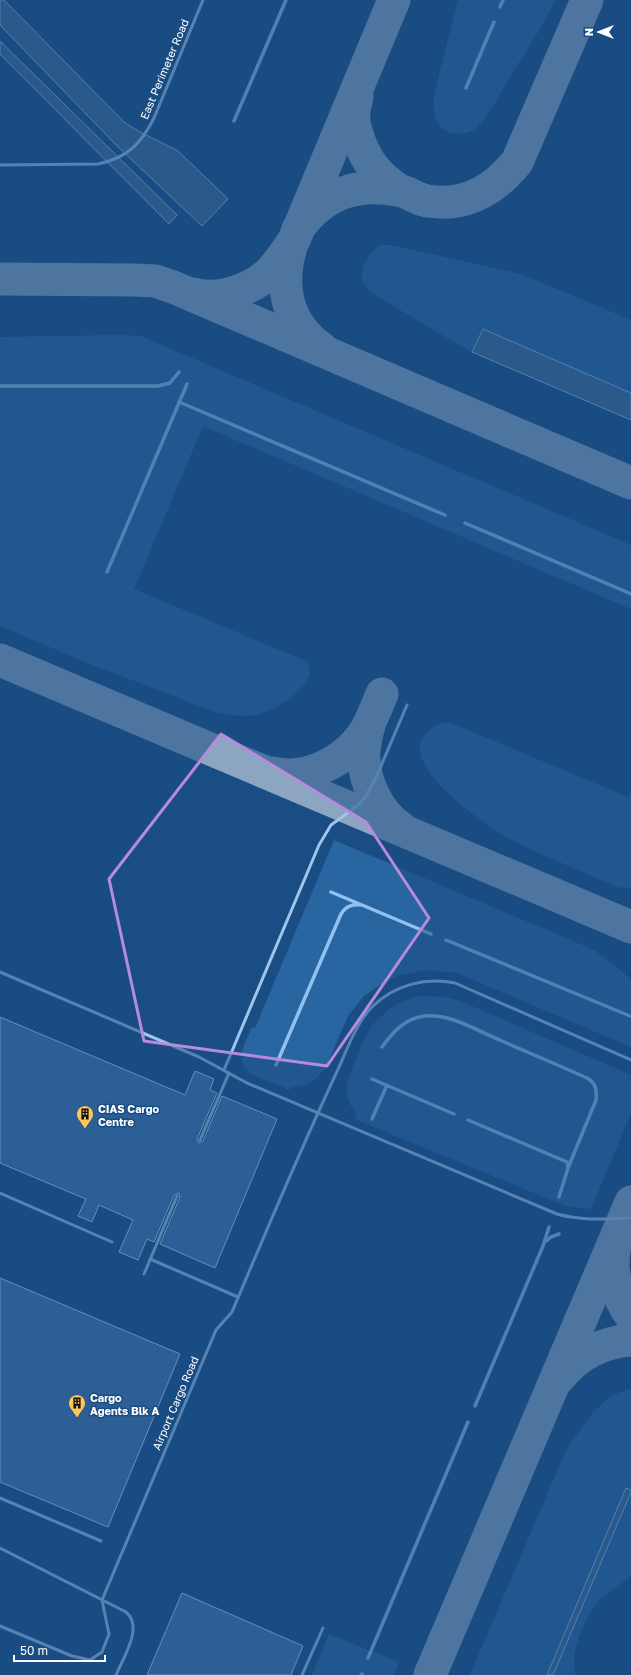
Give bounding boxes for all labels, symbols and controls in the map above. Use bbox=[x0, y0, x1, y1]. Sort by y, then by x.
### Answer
north arrow bbox=[579, 12, 619, 52]
street label: East Perimeter Road bbox=[137, 17, 191, 121]
text: N bbox=[582, 28, 595, 36]
place label: CIAS Cargo Centre bbox=[98, 1102, 159, 1128]
building icon: CIAS Cargo Centre bbox=[75, 1104, 95, 1129]
street label: Airport Cargo Road bbox=[149, 1354, 201, 1452]
place label: Cargo Agents Blk A bbox=[90, 1391, 159, 1417]
building icon: Cargo Agents Blk A bbox=[67, 1393, 87, 1418]
scale bar bbox=[14, 1637, 105, 1663]
text: 50 m bbox=[20, 1643, 48, 1658]

